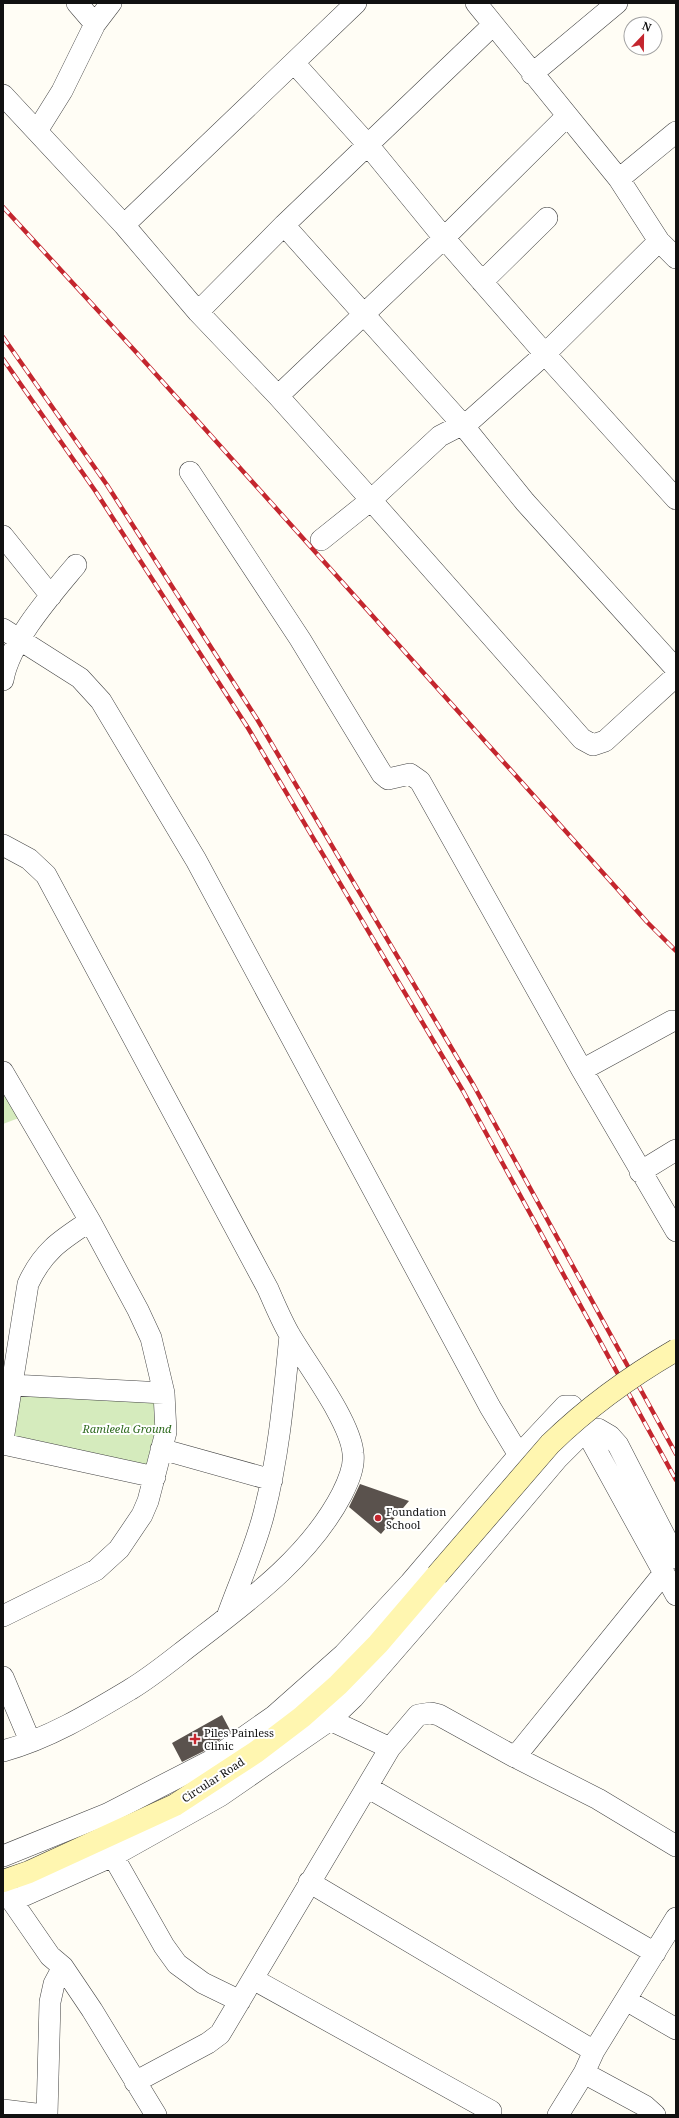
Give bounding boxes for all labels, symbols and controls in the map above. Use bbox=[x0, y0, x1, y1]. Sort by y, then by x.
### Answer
north arrow bbox=[623, 16, 663, 56]
text: N bbox=[640, 18, 654, 35]
park label: Ramleela Ground bbox=[82, 1421, 172, 1436]
place label: Foundation School bbox=[386, 1504, 446, 1532]
marker: Foundation School bbox=[373, 1513, 383, 1523]
place label: Piles Painless Clinic bbox=[204, 1725, 274, 1753]
marker: Piles Painless Clinic bbox=[189, 1733, 201, 1745]
street label: Circular Road bbox=[178, 1754, 247, 1805]

